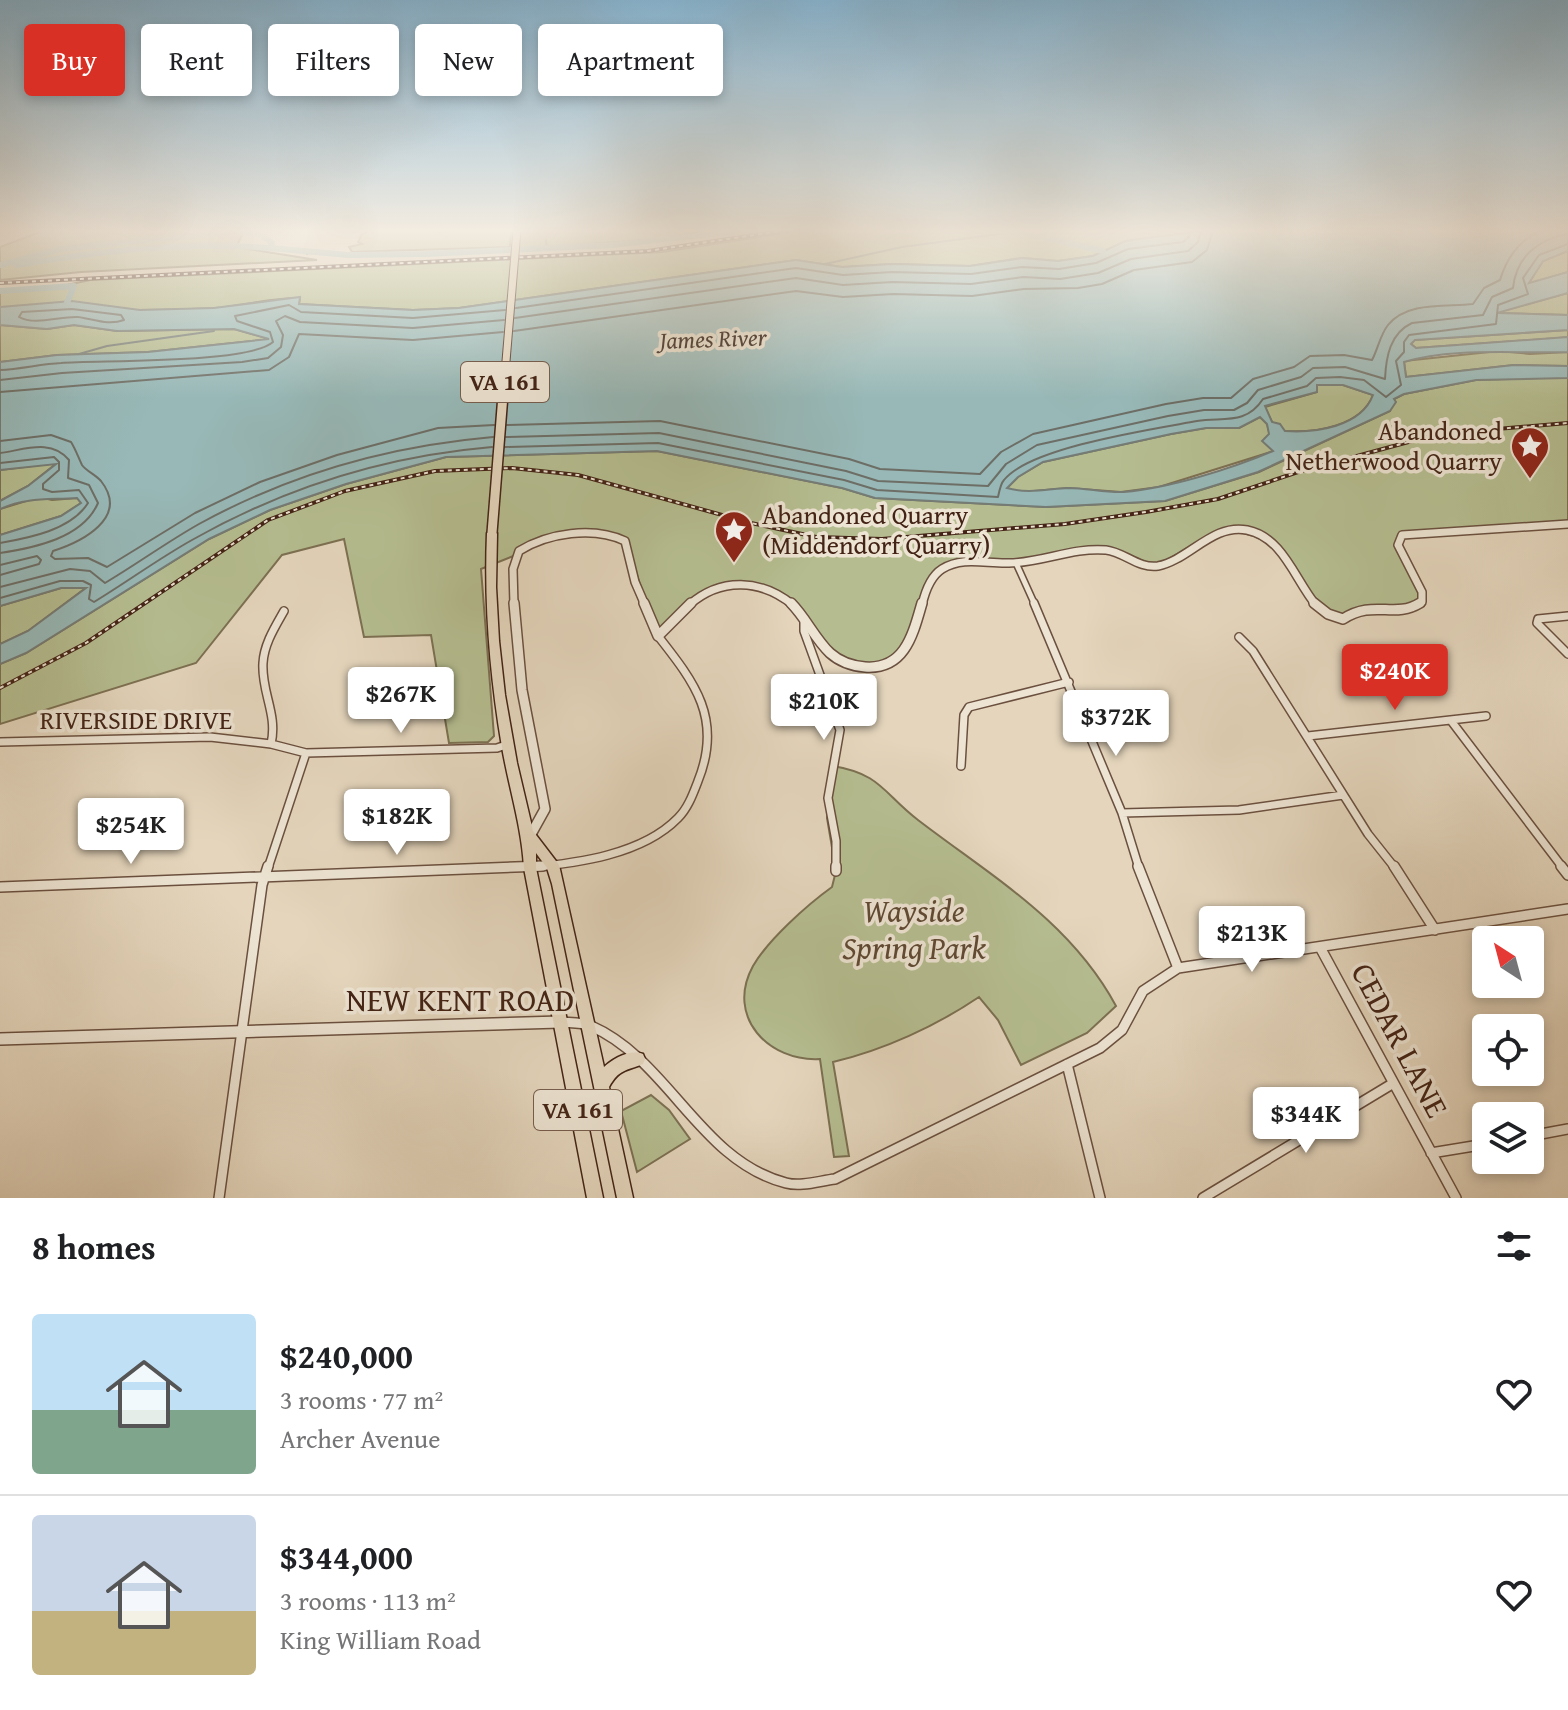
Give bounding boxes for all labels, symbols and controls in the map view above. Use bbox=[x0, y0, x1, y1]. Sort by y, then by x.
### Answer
chip: Buy bbox=[24, 24, 125, 96]
chip: Rent bbox=[141, 24, 252, 96]
chip: Filters bbox=[268, 24, 399, 96]
chip: New bbox=[415, 24, 522, 96]
chip: Apartment bbox=[538, 24, 723, 96]
water label: James River bbox=[655, 319, 768, 358]
road number: VA 161 bbox=[461, 362, 549, 402]
place label: Abandoned Netherwood Quarry bbox=[1285, 411, 1502, 480]
place icon: Abandoned Netherwood Quarry bbox=[1509, 425, 1551, 480]
place label: Abandoned Quarry (Middendorf Quarry) bbox=[762, 495, 990, 564]
place icon: Abandoned Quarry (Middendorf Quarry) bbox=[713, 509, 755, 564]
pin: $240K bbox=[1339, 644, 1451, 712]
text: $240K bbox=[1360, 650, 1430, 689]
pin: $267K bbox=[345, 667, 457, 735]
text: $267K bbox=[366, 673, 436, 712]
pin: $210K bbox=[768, 674, 880, 742]
text: $210K bbox=[789, 680, 859, 719]
pin: $372K bbox=[1060, 690, 1172, 758]
text: $372K bbox=[1081, 696, 1151, 735]
street label: RIVERSIDE DRIVE bbox=[40, 700, 232, 739]
pin: $182K bbox=[341, 789, 453, 857]
text: $182K bbox=[362, 795, 432, 834]
pin: $254K bbox=[75, 798, 187, 866]
text: $254K bbox=[96, 804, 166, 843]
park label: Wayside Spring Park bbox=[842, 887, 986, 971]
pin: $213K bbox=[1196, 906, 1308, 974]
text: $213K bbox=[1217, 912, 1287, 951]
north arrow bbox=[1472, 926, 1544, 998]
map controls bbox=[1472, 926, 1544, 1174]
street label: CEDAR LANE bbox=[1340, 954, 1461, 1125]
street label: NEW KENT ROAD bbox=[346, 976, 574, 1023]
button: locate bbox=[1472, 1014, 1544, 1086]
pin: $344K bbox=[1250, 1087, 1362, 1155]
road number: VA 161 bbox=[534, 1090, 622, 1130]
text: $344K bbox=[1271, 1093, 1341, 1132]
button: layers bbox=[1472, 1102, 1544, 1174]
text: 8 homes bbox=[32, 1222, 156, 1271]
icon: filters bbox=[1492, 1224, 1536, 1268]
text: $240,000 bbox=[280, 1331, 413, 1380]
icon: home bbox=[96, 1346, 192, 1442]
icon: heart bbox=[1492, 1372, 1536, 1416]
text: 3 rooms · 77 m² bbox=[280, 1380, 443, 1419]
text: Archer Avenue bbox=[280, 1419, 440, 1458]
text: $344,000 bbox=[280, 1532, 413, 1581]
icon: home bbox=[96, 1547, 192, 1643]
icon: heart bbox=[1492, 1573, 1536, 1617]
text: 3 rooms · 113 m² bbox=[280, 1581, 456, 1620]
text: King William Road bbox=[280, 1620, 481, 1659]

